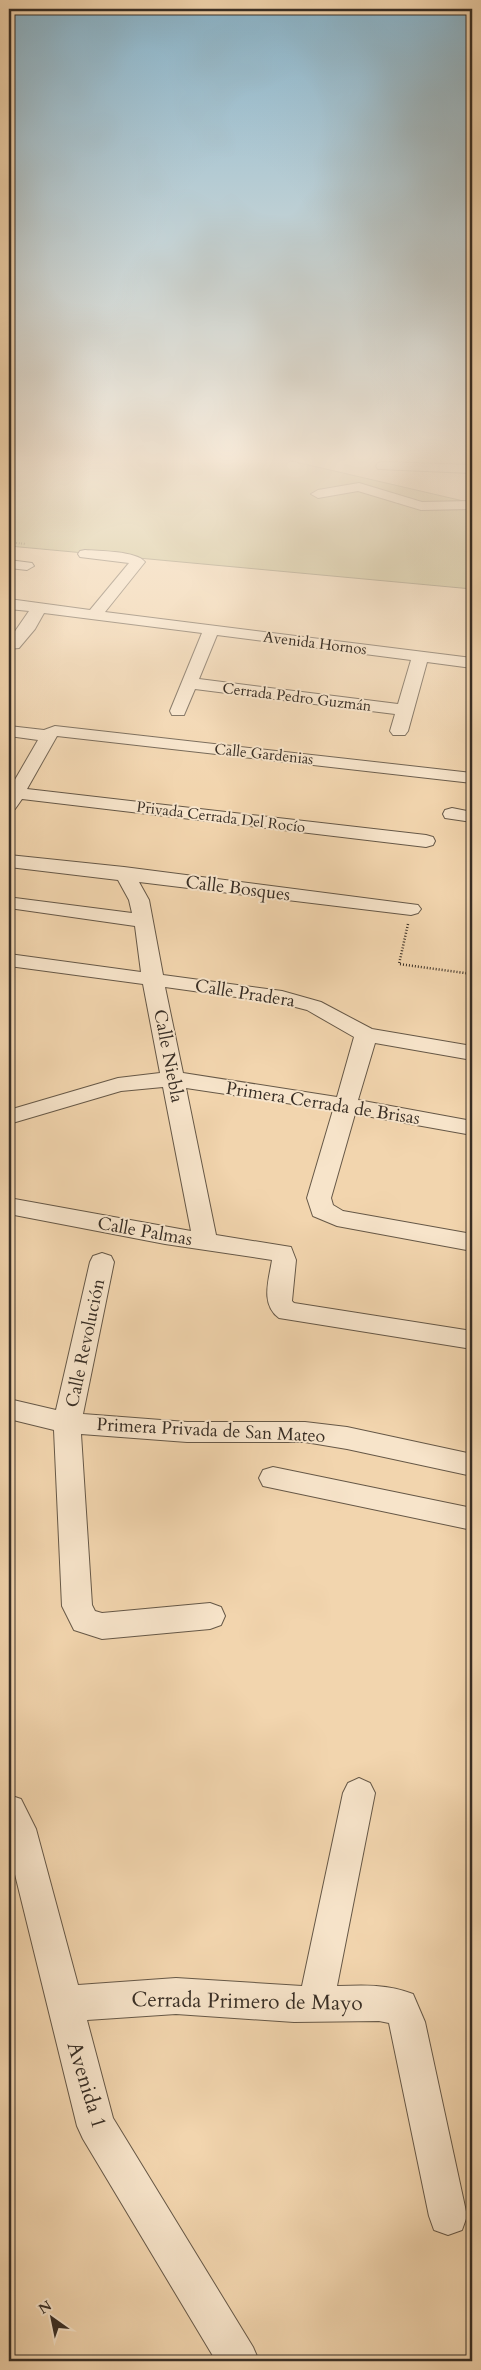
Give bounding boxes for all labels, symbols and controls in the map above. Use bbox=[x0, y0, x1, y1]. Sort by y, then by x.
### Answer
street label: Avenida Hornos bbox=[262, 627, 368, 659]
street label: Cerrada Pedro Guzmán bbox=[221, 678, 373, 716]
street label: Calle Gardenias bbox=[214, 739, 314, 769]
street label: Privada Cerrada Del Rocío bbox=[135, 797, 307, 837]
street label: Calle Bosques bbox=[184, 870, 292, 907]
street label: Calle Pradera bbox=[193, 973, 297, 1014]
street label: Calle Niebla bbox=[147, 1007, 190, 1105]
street label: Primera Cerrada de Brisas bbox=[224, 1076, 422, 1131]
street label: Calle Palmas bbox=[96, 1211, 194, 1252]
street label: Calle Revolución bbox=[60, 1276, 111, 1410]
street label: Primera Privada de San Mateo bbox=[96, 1412, 326, 1449]
street label: Cerrada Primero de Mayo bbox=[131, 1985, 363, 2018]
street label: Avenida 1 bbox=[60, 2038, 113, 2132]
north arrow bbox=[28, 2292, 78, 2342]
text: N bbox=[35, 2296, 55, 2319]

